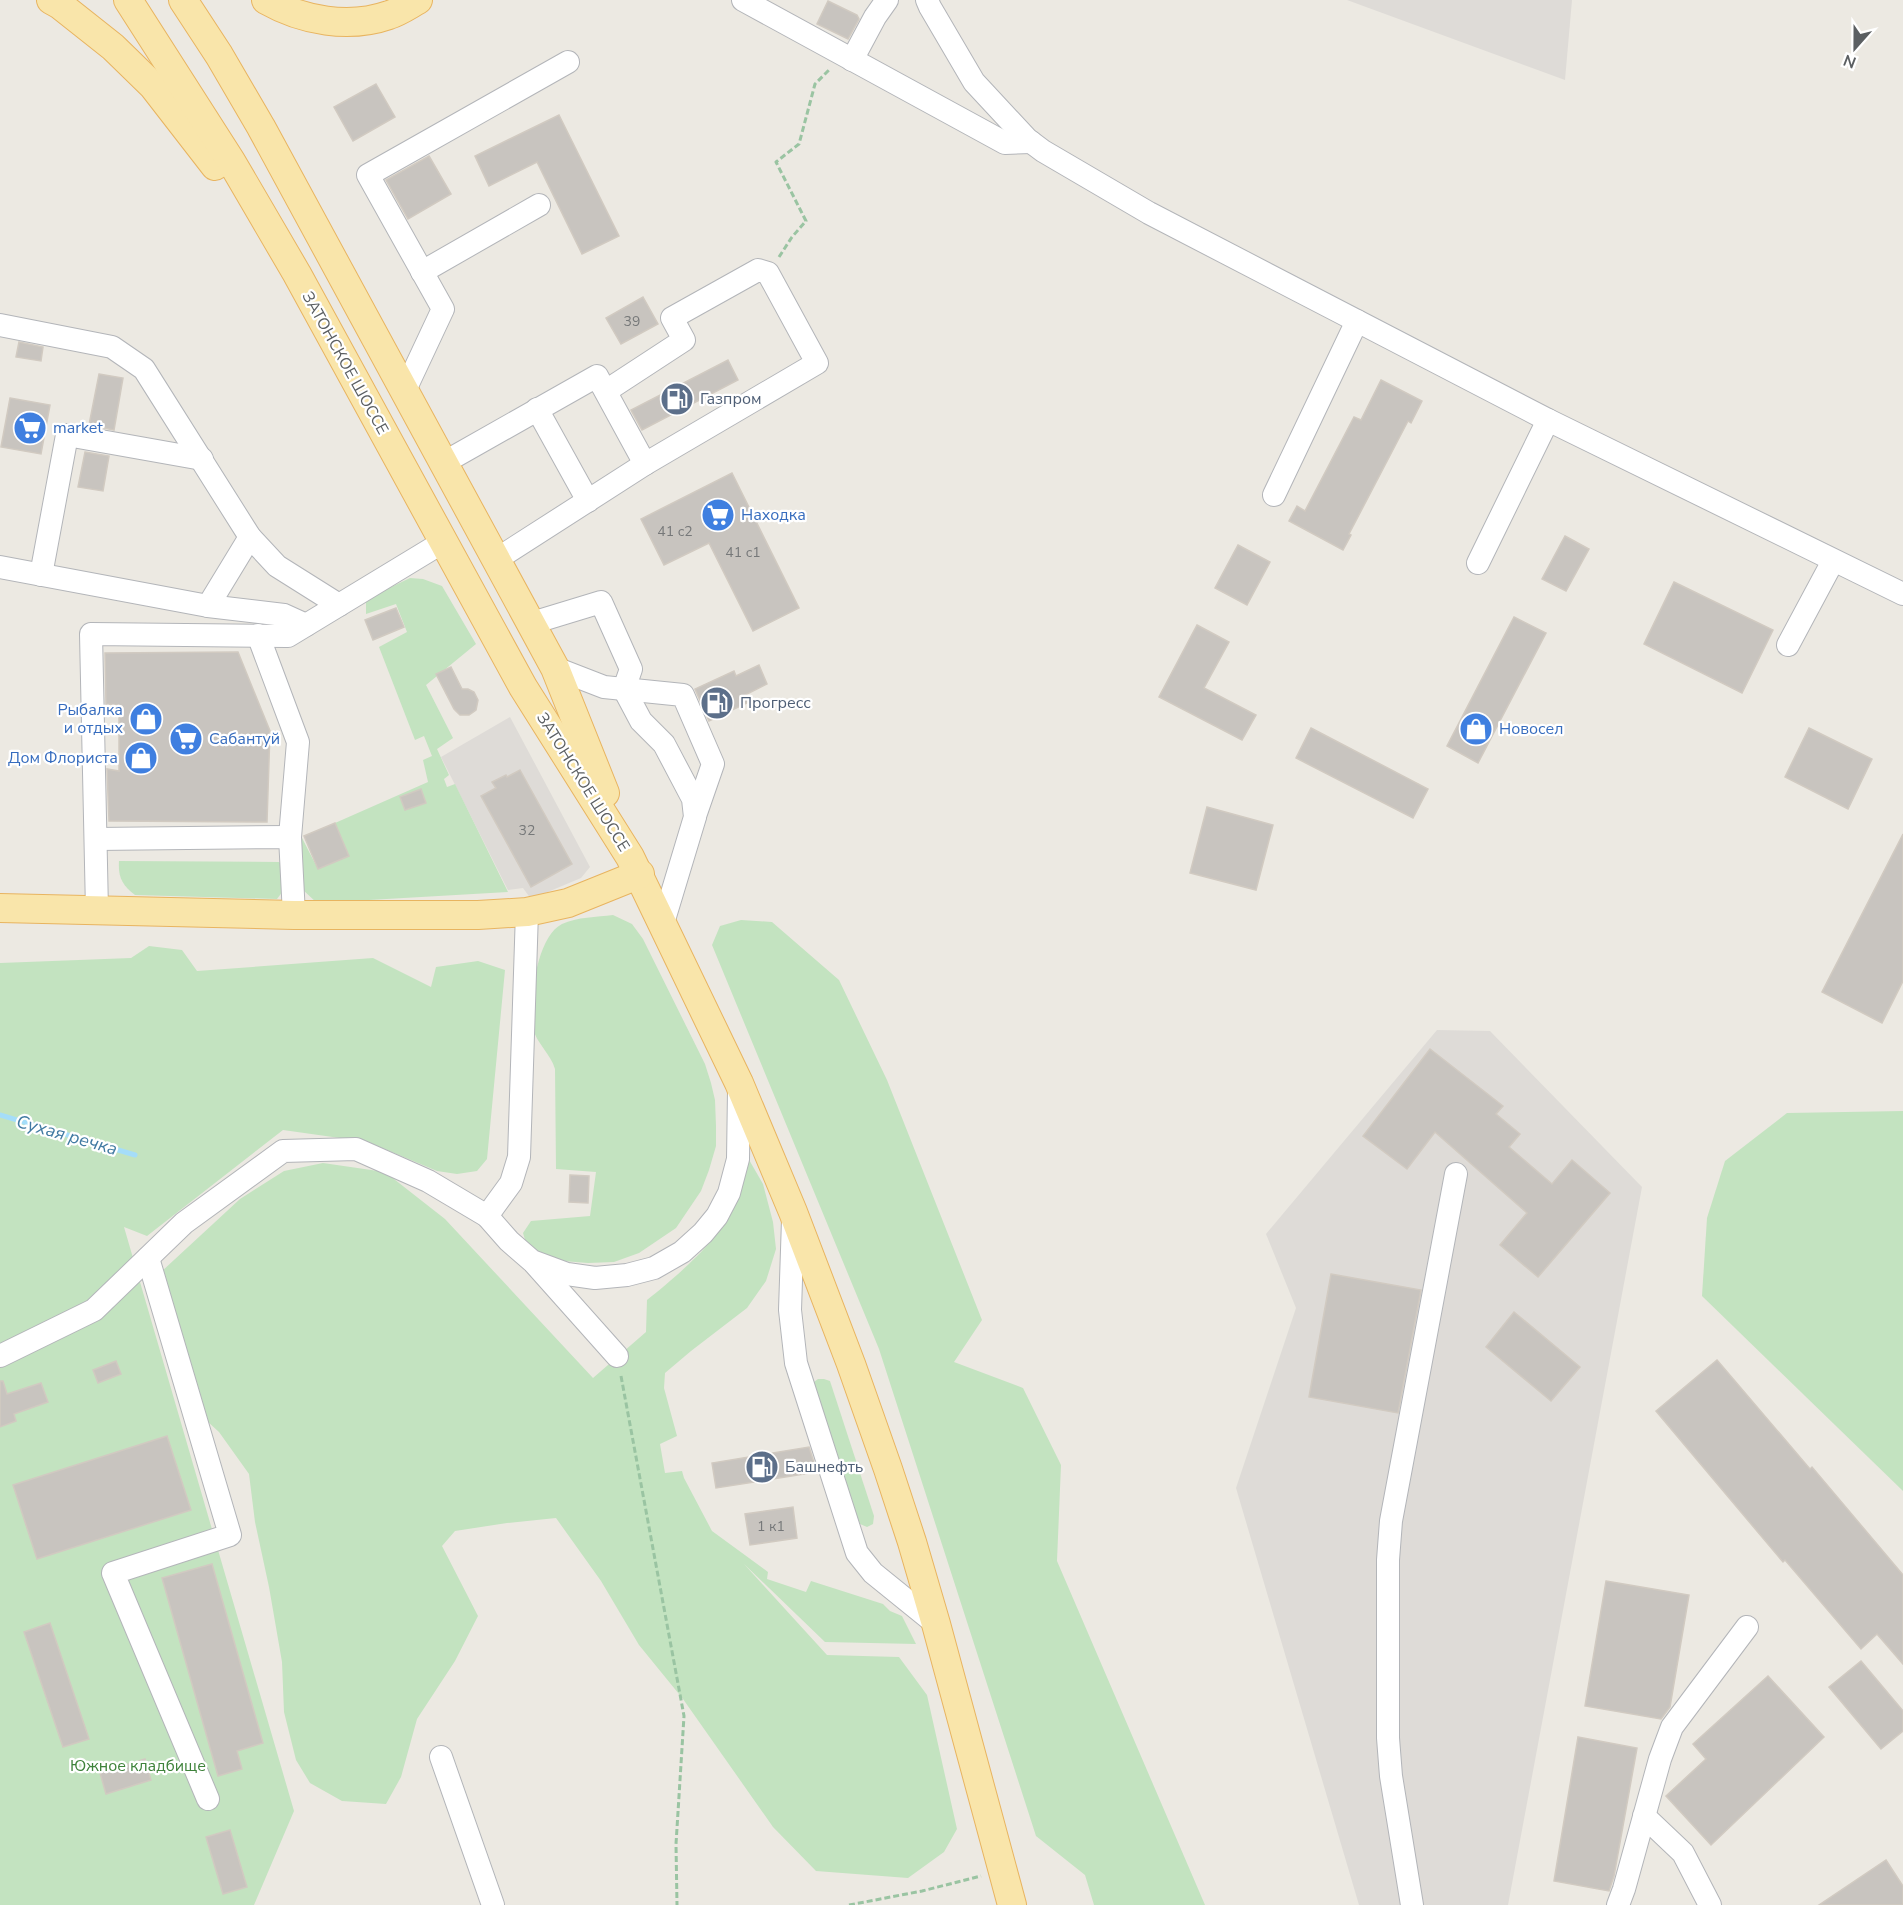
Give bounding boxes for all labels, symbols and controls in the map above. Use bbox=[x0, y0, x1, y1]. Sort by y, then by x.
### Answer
north arrow bbox=[1825, 18, 1885, 78]
text: N bbox=[1840, 49, 1860, 73]
street label: ЗАТОНСКОЕ ШОССЕ bbox=[297, 288, 393, 438]
house number: 39 bbox=[624, 312, 640, 331]
fuel station icon: Газпром bbox=[659, 381, 695, 417]
place label: Газпром bbox=[700, 388, 762, 410]
supermarket icon: market bbox=[12, 410, 48, 446]
place label: market bbox=[53, 417, 103, 439]
supermarket icon: Находка bbox=[700, 497, 736, 533]
place label: Находка bbox=[741, 504, 806, 526]
house number: 41 с2 bbox=[657, 522, 693, 541]
house number: 41 с1 bbox=[725, 543, 761, 562]
fuel station icon: Прогресс bbox=[699, 685, 735, 721]
place label: Прогресс bbox=[740, 692, 811, 714]
place label: Рыбалка и отдых bbox=[57, 699, 123, 739]
shop icon: Рыбалка и отдых bbox=[128, 701, 164, 737]
street label: ЗАТОНСКОЕ ШОССЕ bbox=[531, 708, 635, 856]
shop icon: Новосел bbox=[1458, 711, 1494, 747]
place label: Новосел bbox=[1499, 718, 1563, 740]
supermarket icon: Сабантуй bbox=[168, 721, 204, 757]
place label: Сабантуй bbox=[209, 728, 280, 750]
shop icon: Дом Флориста bbox=[123, 740, 159, 776]
place label: Дом Флориста bbox=[8, 747, 118, 769]
house number: 32 bbox=[519, 821, 535, 840]
water label: Сухая речка bbox=[14, 1109, 120, 1161]
fuel station icon: Башнефть bbox=[744, 1449, 780, 1485]
place label: Башнефть bbox=[785, 1456, 863, 1478]
house number: 1 к1 bbox=[757, 1517, 785, 1536]
park label: Южное кладбище bbox=[70, 1755, 206, 1777]

